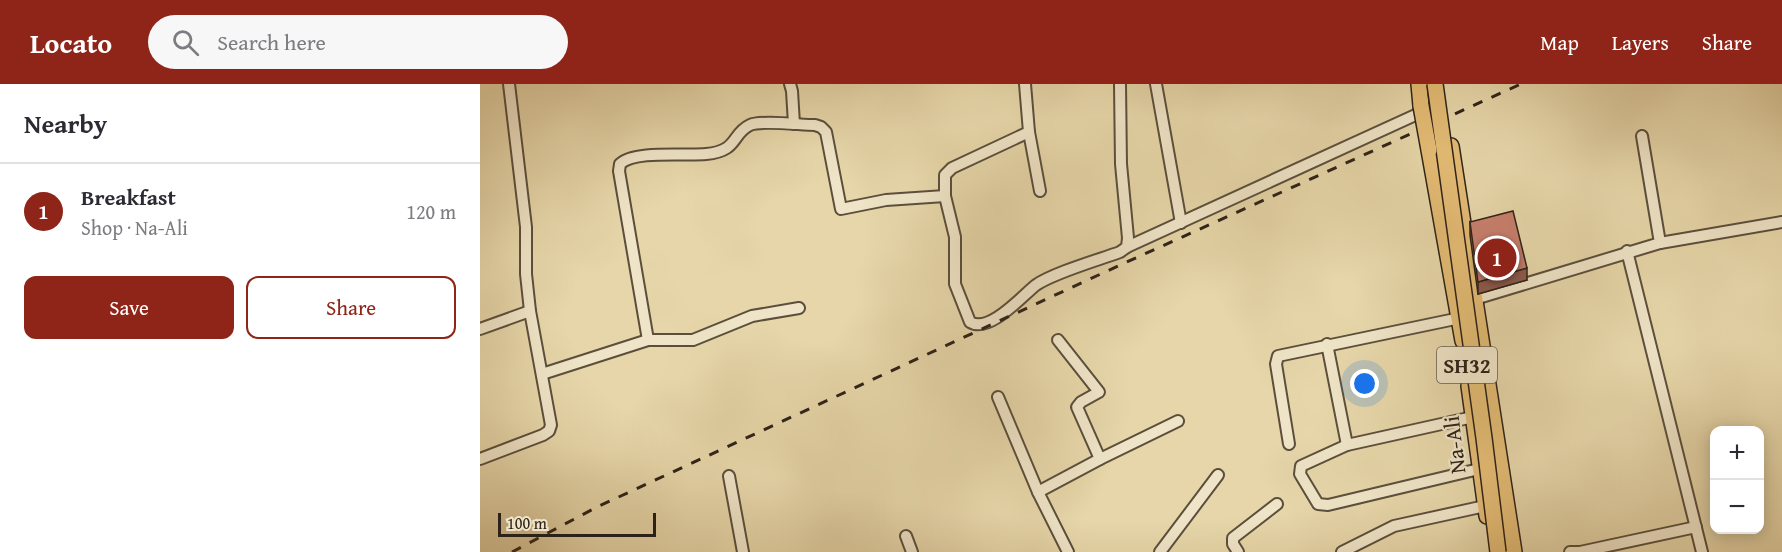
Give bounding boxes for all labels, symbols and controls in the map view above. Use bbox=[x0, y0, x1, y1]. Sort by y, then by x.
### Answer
search box bbox=[148, 15, 568, 69]
text: Locato bbox=[30, 22, 112, 63]
icon: search bbox=[169, 26, 202, 59]
text: Search here bbox=[217, 26, 326, 58]
text: Map bbox=[1540, 27, 1579, 58]
text: Layers bbox=[1612, 27, 1669, 58]
text: Share bbox=[1702, 27, 1752, 58]
text: Nearby bbox=[24, 104, 107, 143]
text: Breakfast bbox=[81, 181, 176, 213]
text: 1 bbox=[38, 197, 49, 226]
text: 120 m bbox=[406, 197, 456, 226]
text: Shop · Na-Ali bbox=[81, 213, 188, 242]
pin: 1 bbox=[1478, 236, 1516, 280]
button: Save bbox=[24, 276, 234, 339]
button: Share bbox=[246, 276, 456, 339]
road number: SH32 bbox=[1437, 347, 1497, 383]
your location bbox=[1350, 369, 1379, 398]
street label: Na-Ali bbox=[1435, 414, 1473, 476]
map controls bbox=[1710, 426, 1764, 534]
button: + bbox=[1710, 426, 1764, 480]
button: − bbox=[1710, 480, 1764, 534]
scale bar bbox=[498, 510, 656, 538]
text: 100 m bbox=[507, 511, 547, 535]

